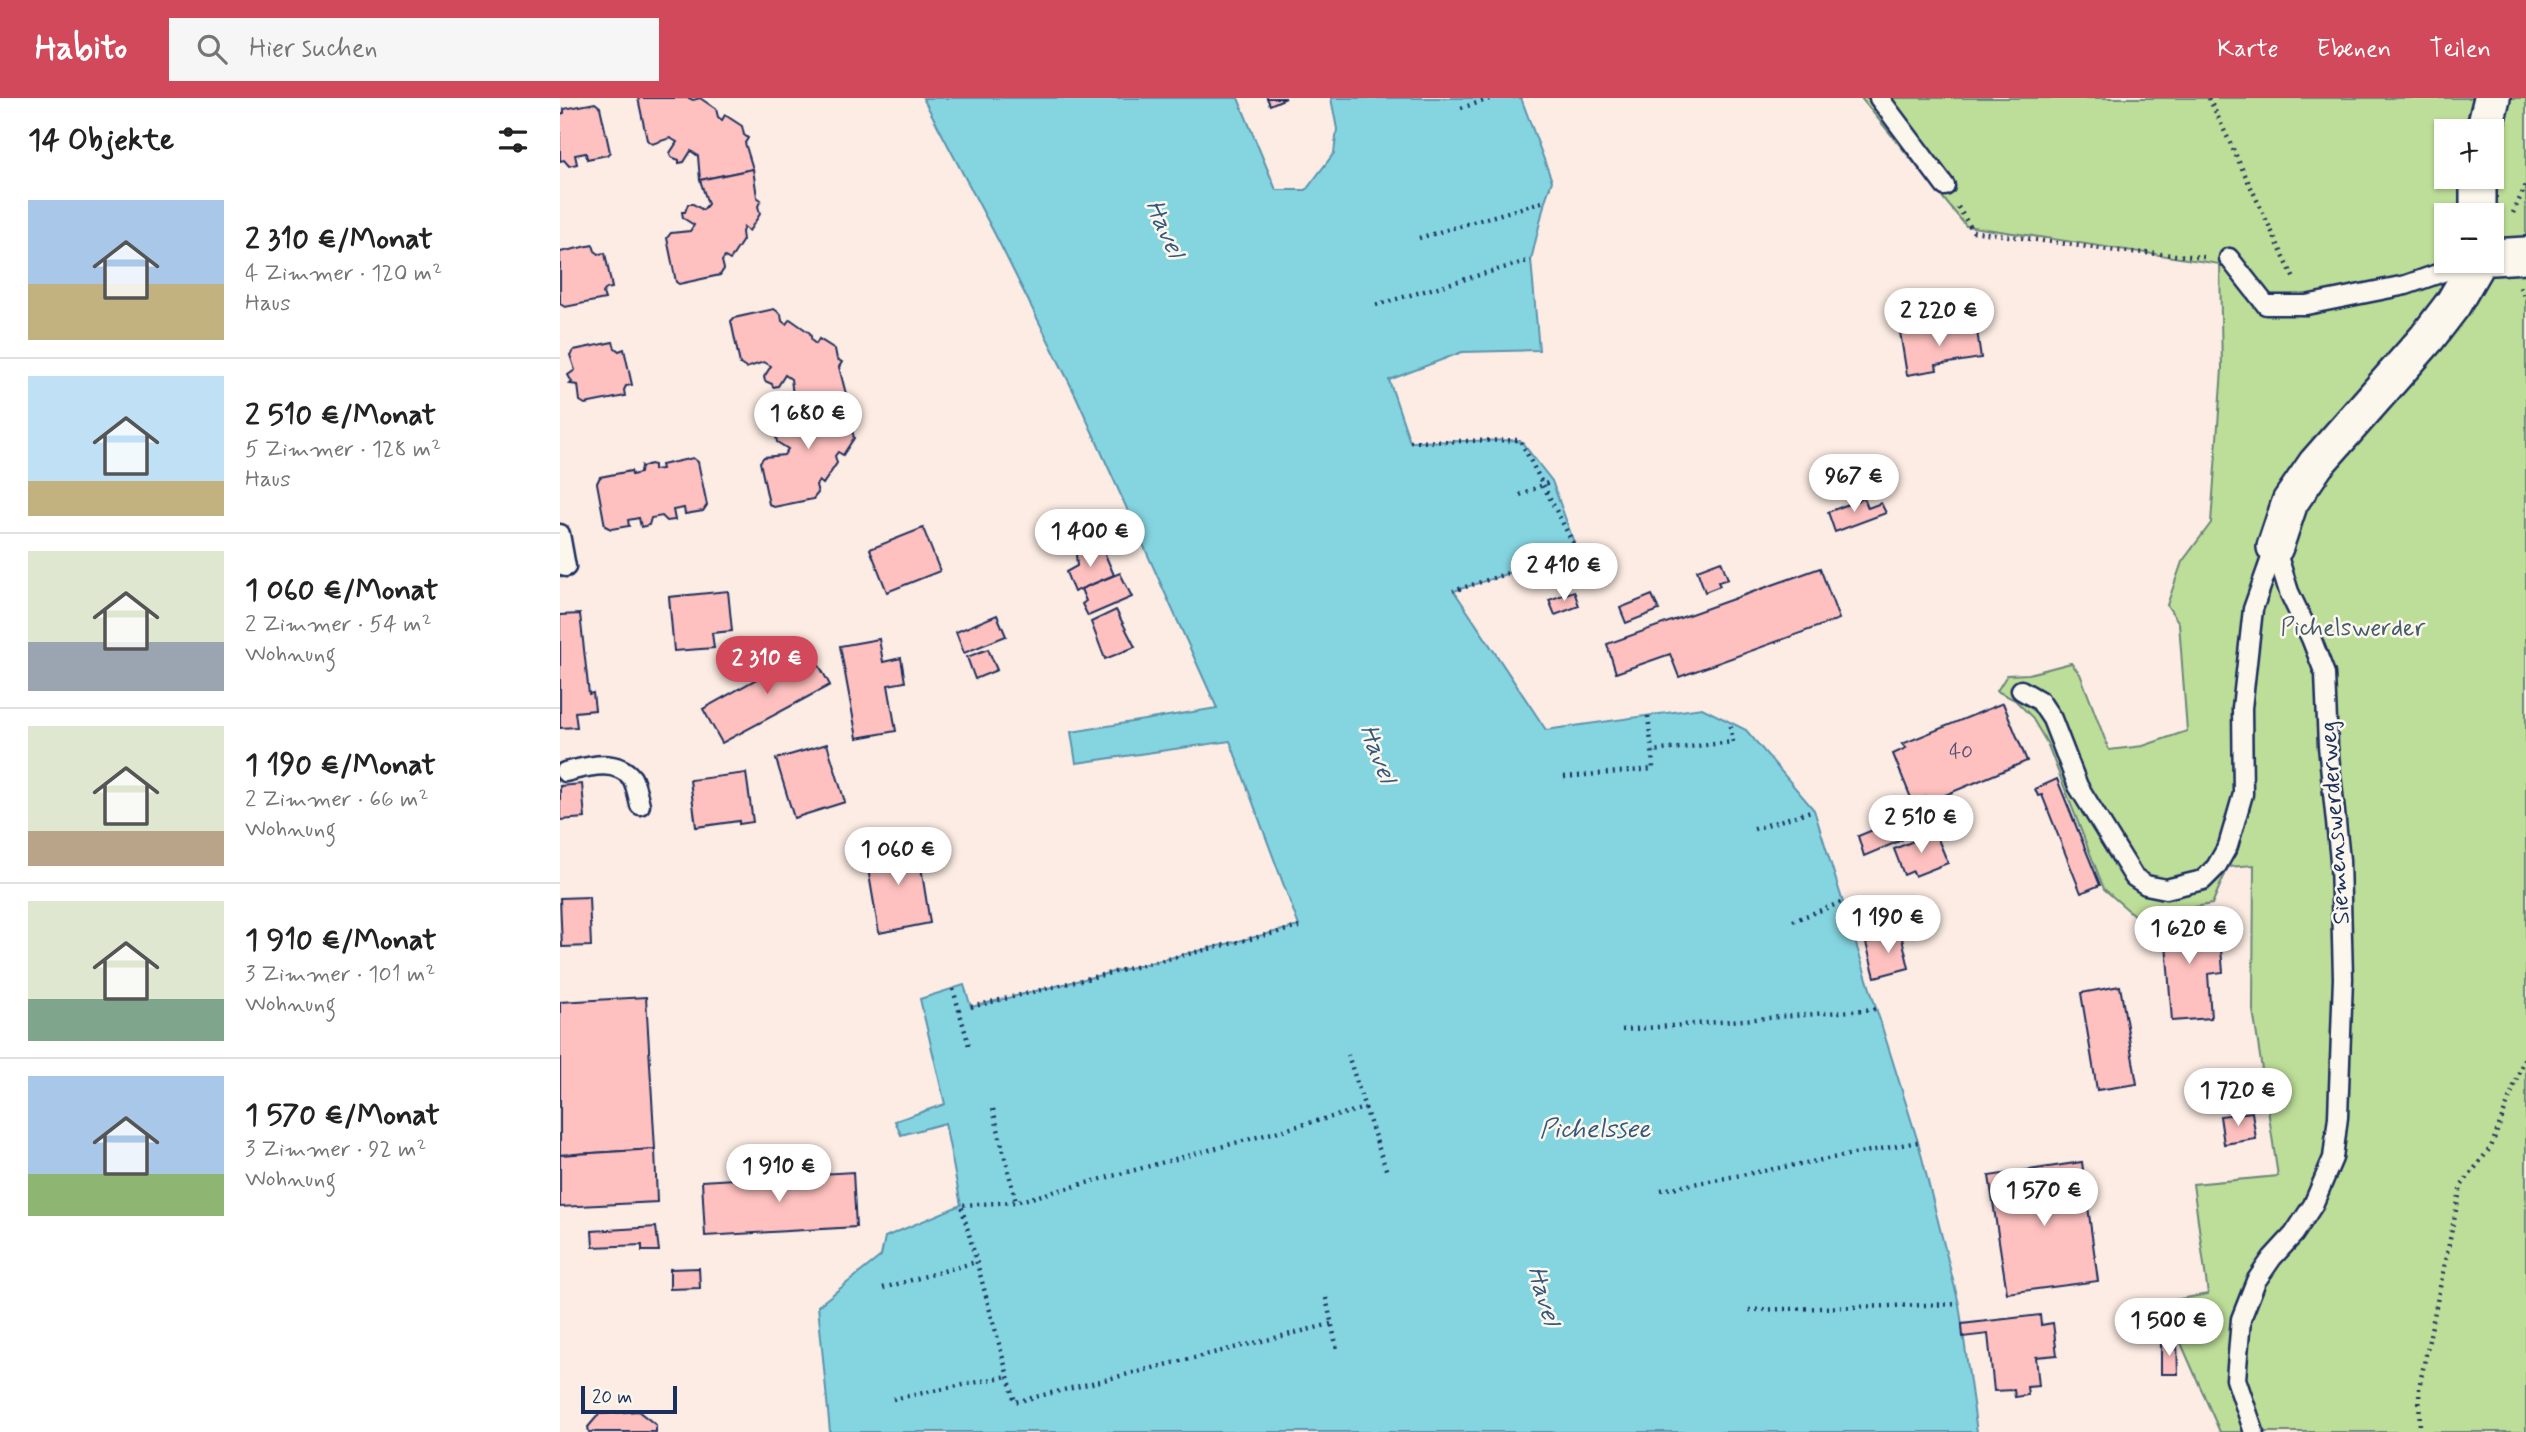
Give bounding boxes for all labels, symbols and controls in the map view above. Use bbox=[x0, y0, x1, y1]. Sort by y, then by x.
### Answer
search box bbox=[169, 18, 659, 81]
text: Habito bbox=[35, 27, 127, 71]
icon: search bbox=[193, 30, 231, 68]
text: Hier suchen bbox=[249, 32, 378, 66]
text: Karte bbox=[2217, 34, 2279, 65]
text: Ebenen bbox=[2317, 34, 2391, 65]
text: Teilen bbox=[2429, 34, 2491, 65]
map controls bbox=[2434, 119, 2504, 273]
button: + bbox=[2434, 119, 2504, 189]
text: 14 Objekte bbox=[28, 121, 174, 160]
icon: filters bbox=[494, 121, 532, 159]
water label: Havel bbox=[1136, 195, 1193, 267]
button: − bbox=[2434, 203, 2504, 273]
text: 2 310 €/Monat bbox=[245, 220, 433, 259]
icon: home bbox=[84, 228, 168, 312]
text: 4 Zimmer · 120 m² bbox=[245, 259, 442, 289]
pin: 2 220 € bbox=[1874, 288, 2004, 348]
text: Haus bbox=[245, 289, 291, 319]
text: 2 220 € bbox=[1900, 296, 1978, 326]
pin: 1 680 € bbox=[743, 392, 873, 451]
text: 2 510 €/Monat bbox=[245, 396, 436, 435]
text: 1 680 € bbox=[770, 399, 846, 429]
icon: home bbox=[84, 404, 168, 488]
text: 5 Zimmer · 128 m² bbox=[245, 435, 441, 465]
pin: 967 € bbox=[1805, 454, 1903, 514]
text: 967 € bbox=[1825, 462, 1883, 492]
text: Haus bbox=[245, 465, 291, 495]
pin: 1 400 € bbox=[1025, 510, 1155, 569]
text: 1 400 € bbox=[1051, 517, 1129, 547]
pin: 2 410 € bbox=[1499, 544, 1629, 603]
text: 2 410 € bbox=[1527, 551, 1601, 581]
text: 1 060 €/Monat bbox=[245, 571, 438, 610]
icon: home bbox=[84, 579, 168, 663]
text: 2 Zimmer · 54 m² bbox=[245, 610, 432, 640]
park label: Pichelswerder bbox=[2281, 613, 2426, 644]
pin: 2 310 € bbox=[702, 636, 832, 696]
text: Wohnung bbox=[245, 640, 336, 670]
text: 2 310 € bbox=[732, 644, 802, 674]
water label: Havel bbox=[1351, 720, 1405, 791]
street label: Siemenswerderweg bbox=[2313, 720, 2358, 926]
house number: 40 bbox=[1949, 738, 1973, 766]
text: 1 190 €/Monat bbox=[245, 746, 436, 785]
icon: home bbox=[84, 754, 168, 838]
text: 2 Zimmer · 66 m² bbox=[245, 785, 428, 815]
pin: 2 510 € bbox=[1856, 796, 1986, 855]
text: 2 510 € bbox=[1885, 803, 1957, 833]
text: Wohnung bbox=[245, 815, 336, 845]
pin: 1 060 € bbox=[833, 828, 963, 887]
text: 1 060 € bbox=[861, 835, 935, 865]
pin: 1 190 € bbox=[1823, 896, 1953, 955]
text: 1 190 € bbox=[1852, 903, 1924, 933]
pin: 1 620 € bbox=[2124, 906, 2254, 966]
text: 1 620 € bbox=[2150, 914, 2228, 944]
text: 1 910 €/Monat bbox=[245, 921, 437, 960]
icon: home bbox=[84, 929, 168, 1013]
text: 3 Zimmer · 101 m² bbox=[245, 960, 435, 990]
text: Wohnung bbox=[245, 990, 336, 1020]
pin: 1 720 € bbox=[2173, 1068, 2303, 1128]
text: 1 720 € bbox=[2200, 1076, 2276, 1106]
text: 1 570 €/Monat bbox=[245, 1096, 440, 1135]
icon: home bbox=[84, 1104, 168, 1188]
water label: Pichelssee bbox=[1539, 1113, 1651, 1147]
text: 3 Zimmer · 92 m² bbox=[245, 1135, 426, 1165]
pin: 1 910 € bbox=[714, 1144, 844, 1204]
text: 1 910 € bbox=[742, 1152, 816, 1182]
text: Wohnung bbox=[245, 1165, 336, 1195]
pin: 1 570 € bbox=[1979, 1168, 2109, 1228]
text: 1 570 € bbox=[2006, 1176, 2082, 1206]
water label: Havel bbox=[1518, 1262, 1569, 1333]
pin: 1 500 € bbox=[2104, 1298, 2234, 1358]
text: 1 500 € bbox=[2131, 1306, 2207, 1336]
scale bar bbox=[581, 1383, 677, 1415]
text: 20 m bbox=[592, 1385, 632, 1410]

